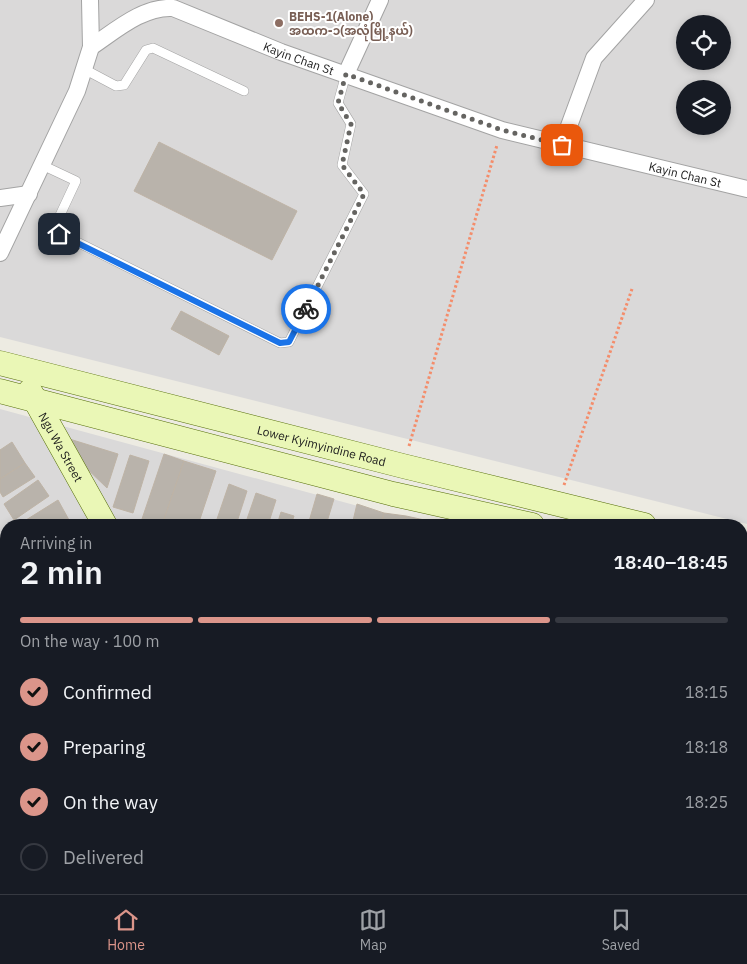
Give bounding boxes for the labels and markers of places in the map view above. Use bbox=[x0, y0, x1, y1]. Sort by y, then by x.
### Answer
place label: BEHS-1(Alone) အထက-၁(အလုံမြို့နယ်) bbox=[289, 9, 413, 42]
marker: BEHS-1(Alone) အထက-၁(အလုံမြို့နယ်) bbox=[273, 17, 285, 29]
pin bbox=[541, 124, 583, 166]
pin bbox=[38, 213, 80, 255]

